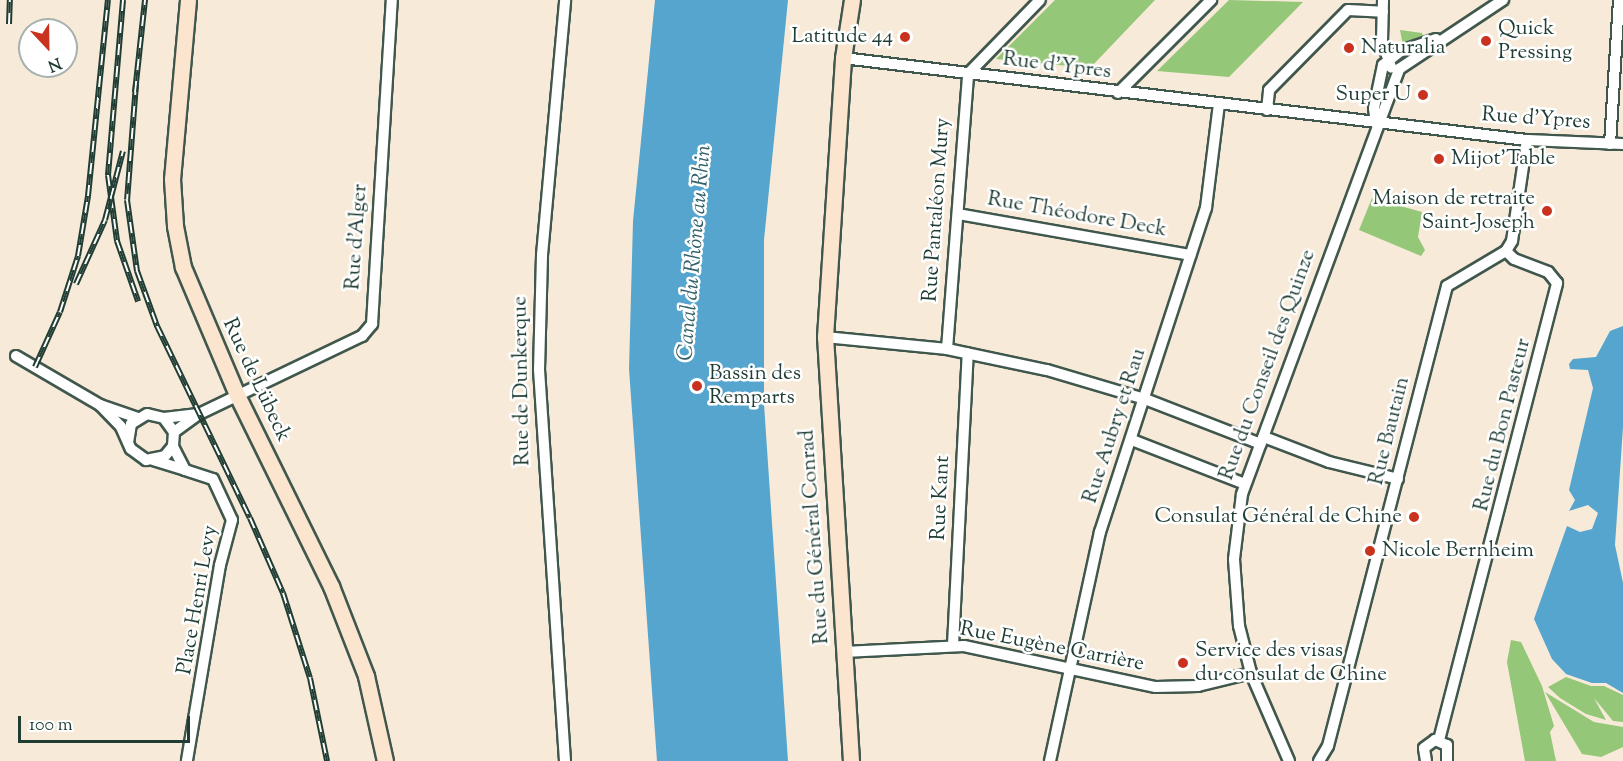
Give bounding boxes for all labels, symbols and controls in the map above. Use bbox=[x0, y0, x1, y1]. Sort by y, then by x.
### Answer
place label: Quick Pressing bbox=[1498, 16, 1572, 66]
north arrow bbox=[18, 18, 78, 78]
place label: Latitude 44 bbox=[791, 24, 893, 50]
marker: Latitude 44 bbox=[898, 30, 912, 44]
marker: Quick Pressing bbox=[1479, 34, 1493, 48]
place label: Naturalia bbox=[1361, 35, 1445, 61]
marker: Naturalia bbox=[1342, 41, 1356, 55]
street label: Rue d'Ypres bbox=[1001, 47, 1113, 85]
text: N bbox=[44, 50, 64, 76]
place label: Super U bbox=[1335, 82, 1411, 108]
marker: Super U bbox=[1416, 88, 1430, 102]
street label: Rue d'Ypres bbox=[1481, 103, 1591, 135]
street label: Rue Pantaléon Mury bbox=[918, 117, 956, 303]
water label: Canal du Rhône au Rhin bbox=[673, 144, 719, 362]
place label: Mijot'Table bbox=[1451, 146, 1555, 172]
marker: Mijot'Table bbox=[1432, 152, 1446, 166]
street label: Rue d'Alger bbox=[341, 183, 373, 291]
place label: Maison de retraite Saint-Joseph bbox=[1372, 186, 1535, 236]
street label: Rue Théodore Deck bbox=[985, 187, 1169, 243]
marker: Maison de retraite Saint-Joseph bbox=[1540, 204, 1554, 218]
street label: Rue du Conseil des Quinze bbox=[1215, 246, 1321, 484]
street label: Rue de Dunkerque bbox=[508, 296, 536, 466]
street label: Rue de Lübeck bbox=[216, 314, 296, 446]
street label: Rue du Bon Pasteur bbox=[1469, 336, 1537, 514]
street label: Rue Aubry et Rau bbox=[1078, 345, 1152, 507]
place label: Bassin des Remparts bbox=[709, 361, 801, 411]
street label: Rue Bautain bbox=[1364, 374, 1416, 488]
marker: Bassin des Remparts bbox=[690, 379, 704, 393]
street label: Rue du Général Conrad bbox=[795, 429, 835, 645]
street label: Rue Kant bbox=[926, 455, 956, 541]
place label: Consulat Général de Chine bbox=[1154, 504, 1402, 530]
marker: Consulat Général de Chine bbox=[1407, 510, 1421, 524]
street label: Place Henri Levy bbox=[172, 523, 224, 677]
place label: Nicole Bernheim bbox=[1382, 538, 1534, 564]
marker: Nicole Bernheim bbox=[1363, 544, 1377, 558]
street label: Rue Eugène Carrière bbox=[958, 617, 1146, 677]
place label: Service des visas du consulat de Chine bbox=[1195, 638, 1387, 688]
marker: Service des visas du consulat de Chine bbox=[1176, 656, 1190, 670]
scale bar bbox=[21, 704, 194, 742]
text: 100 m bbox=[29, 713, 73, 739]

